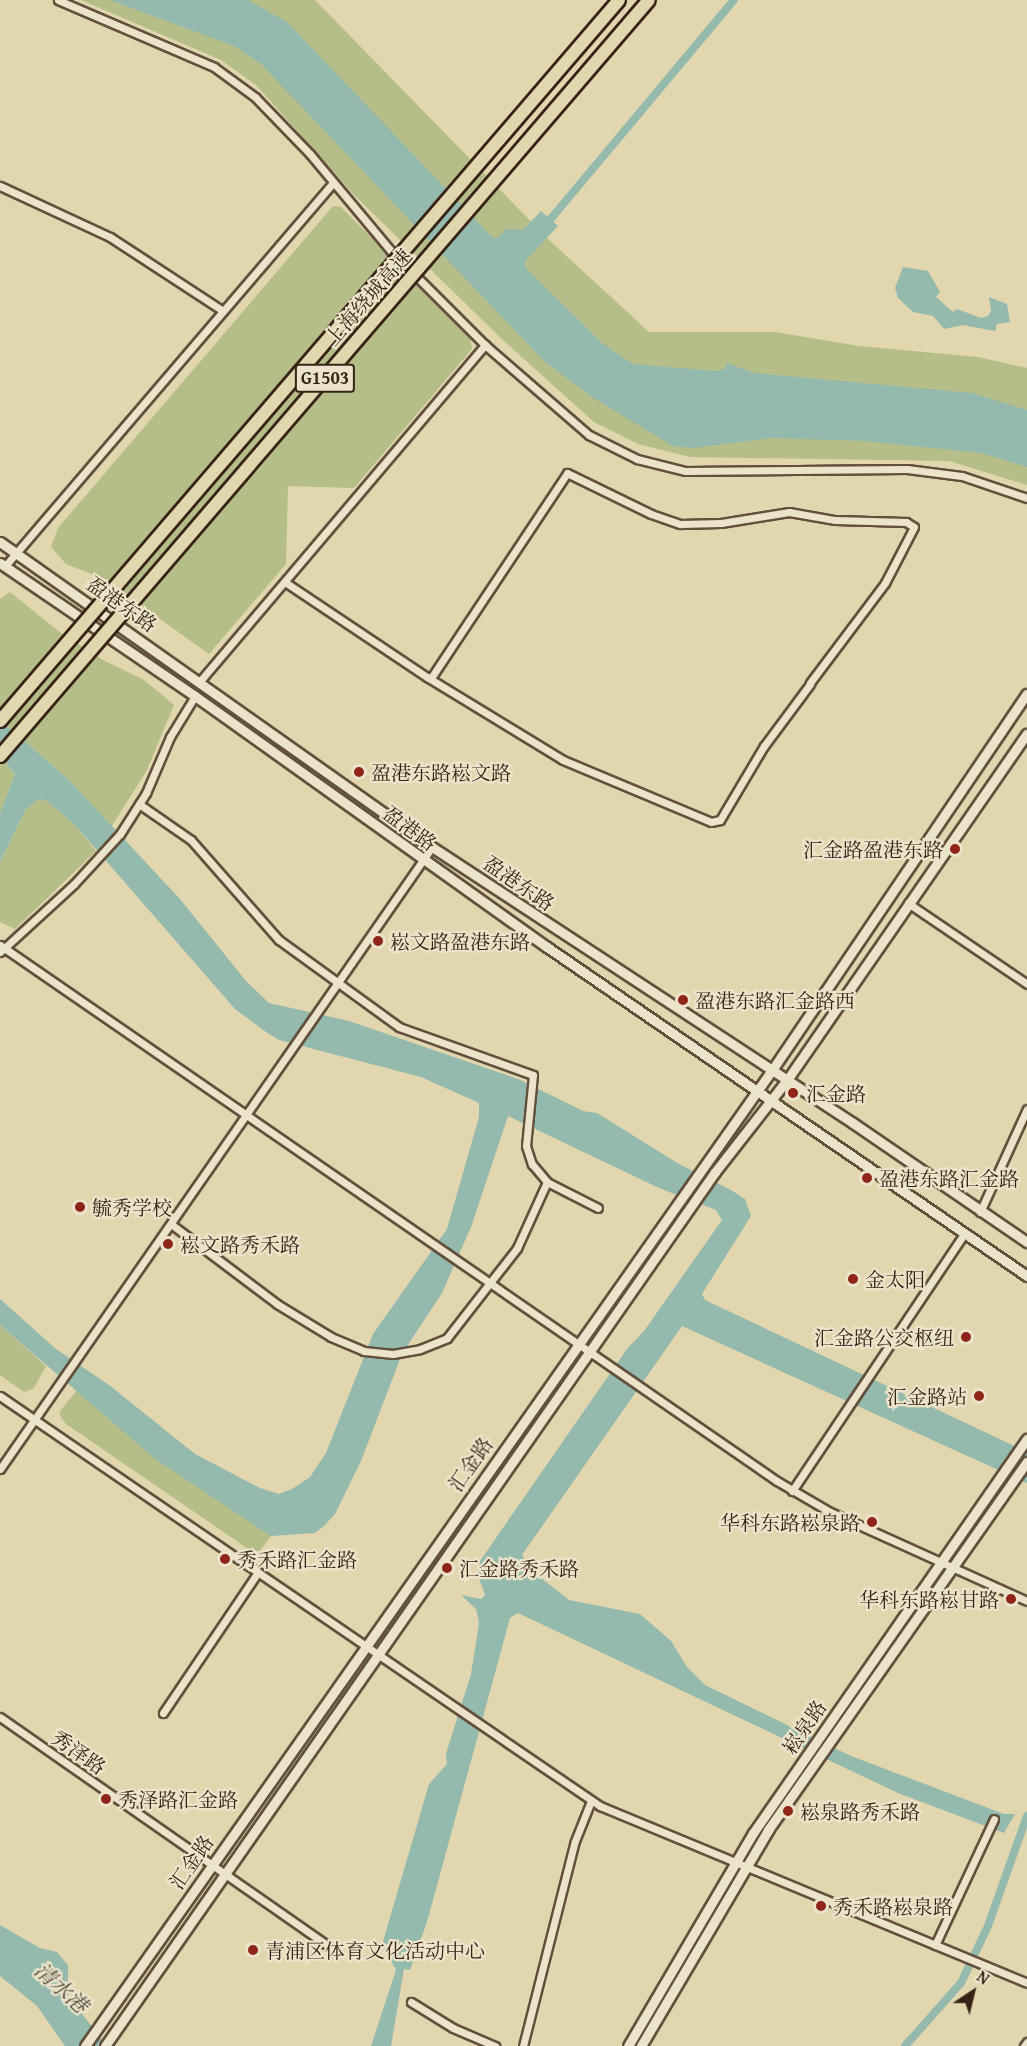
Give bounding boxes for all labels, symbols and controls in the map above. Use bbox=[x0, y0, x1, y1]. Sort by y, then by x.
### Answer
street label: 上海绕城高速 bbox=[320, 244, 416, 350]
road number: G1503 bbox=[294, 363, 356, 393]
street label: 盈港东路 bbox=[82, 571, 162, 637]
place label: 盈港东路崧文路 bbox=[371, 760, 511, 784]
marker: 盈港东路崧文路 bbox=[352, 765, 366, 779]
street label: 盈港路 bbox=[379, 801, 441, 855]
place label: 汇金路盈港东路 bbox=[803, 837, 943, 861]
marker: 汇金路盈港东路 bbox=[948, 842, 962, 856]
street label: 盈港东路 bbox=[479, 851, 559, 915]
place label: 崧文路盈港东路 bbox=[390, 929, 530, 953]
marker: 崧文路盈港东路 bbox=[371, 934, 385, 948]
place label: 盈港东路汇金路西 bbox=[695, 988, 855, 1012]
marker: 盈港东路汇金路西 bbox=[676, 993, 690, 1007]
place label: 汇金路 bbox=[806, 1081, 866, 1105]
marker: 汇金路 bbox=[784, 1084, 802, 1102]
place label: 盈港东路汇金路 bbox=[879, 1166, 1019, 1190]
marker: 盈港东路汇金路 bbox=[860, 1171, 874, 1185]
place label: 毓秀学校 bbox=[92, 1195, 172, 1219]
marker: 毓秀学校 bbox=[73, 1200, 87, 1214]
place label: 崧文路秀禾路 bbox=[180, 1232, 300, 1256]
marker: 崧文路秀禾路 bbox=[161, 1237, 175, 1251]
place label: 金太阳 bbox=[865, 1267, 925, 1291]
marker: 金太阳 bbox=[846, 1272, 860, 1286]
place label: 汇金路公交枢纽 bbox=[814, 1325, 954, 1349]
marker: 汇金路公交枢纽 bbox=[959, 1330, 973, 1344]
place label: 汇金路站 bbox=[887, 1384, 967, 1408]
marker: 汇金路站 bbox=[972, 1389, 986, 1403]
street label: 汇金路 bbox=[443, 1433, 497, 1495]
place label: 华科东路崧泉路 bbox=[720, 1510, 860, 1534]
marker: 华科东路崧泉路 bbox=[865, 1515, 879, 1529]
place label: 秀禾路汇金路 bbox=[237, 1547, 357, 1571]
marker: 秀禾路汇金路 bbox=[218, 1552, 232, 1566]
place label: 汇金路秀禾路 bbox=[459, 1556, 579, 1580]
marker: 汇金路秀禾路 bbox=[440, 1561, 454, 1575]
place label: 华科东路崧甘路 bbox=[859, 1587, 999, 1611]
marker: 华科东路崧甘路 bbox=[1004, 1592, 1018, 1606]
street label: 崧泉路 bbox=[777, 1696, 831, 1758]
street label: 秀泽路 bbox=[48, 1725, 110, 1779]
place label: 秀泽路汇金路 bbox=[118, 1787, 238, 1811]
marker: 秀泽路汇金路 bbox=[99, 1792, 113, 1806]
place label: 崧泉路秀禾路 bbox=[800, 1799, 920, 1823]
marker: 崧泉路秀禾路 bbox=[781, 1804, 795, 1818]
street label: 汇金路 bbox=[164, 1831, 218, 1893]
place label: 秀禾路崧泉路 bbox=[833, 1894, 953, 1918]
marker: 秀禾路崧泉路 bbox=[814, 1899, 828, 1913]
place label: 青浦区体育文化活动中心 bbox=[265, 1938, 485, 1962]
marker: 青浦区体育文化活动中心 bbox=[246, 1943, 260, 1957]
water label: 清水港 bbox=[29, 1958, 93, 2018]
north arrow bbox=[943, 1962, 1003, 2022]
text: N bbox=[972, 1964, 995, 1990]

